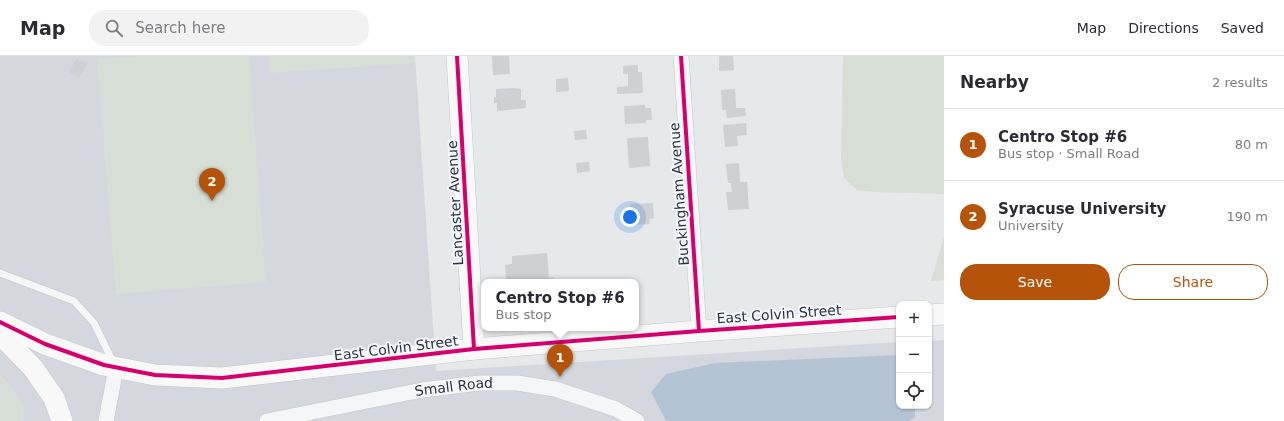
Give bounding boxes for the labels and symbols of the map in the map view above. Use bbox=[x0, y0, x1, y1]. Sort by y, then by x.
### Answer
street label: Buckingham Avenue bbox=[666, 122, 692, 266]
street label: Lancaster Avenue bbox=[444, 140, 466, 266]
pin: 2 bbox=[199, 168, 225, 201]
your location bbox=[620, 207, 640, 227]
street label: East Colvin Street bbox=[716, 302, 842, 326]
street label: East Colvin Street bbox=[333, 332, 459, 364]
pin: 1 bbox=[547, 344, 573, 377]
street label: Small Road bbox=[413, 375, 493, 399]

